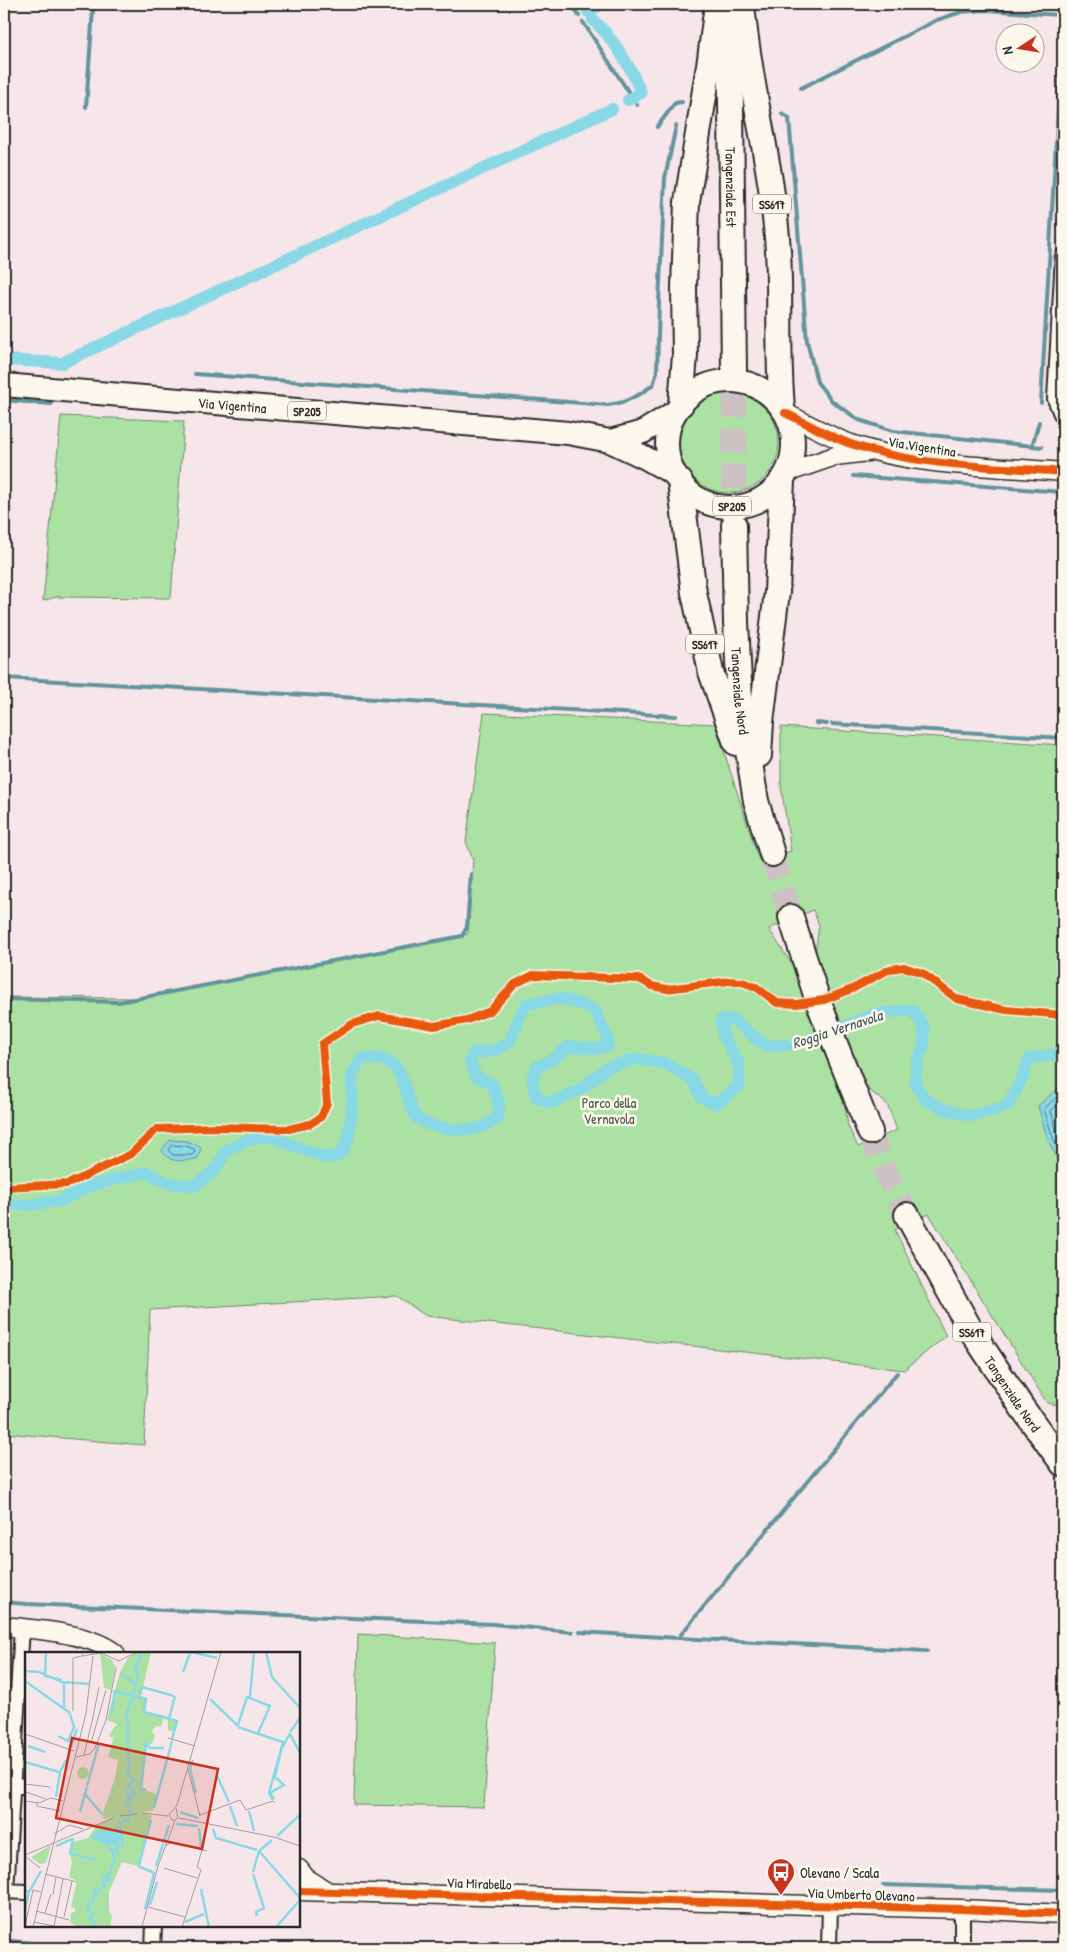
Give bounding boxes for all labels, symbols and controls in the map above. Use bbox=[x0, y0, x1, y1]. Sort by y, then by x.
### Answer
north arrow bbox=[994, 22, 1044, 72]
text: N bbox=[997, 45, 1017, 56]
street label: Tangenziale Est bbox=[721, 147, 742, 227]
road number: SS617 bbox=[753, 194, 791, 213]
street label: Via Vigentina bbox=[197, 392, 268, 417]
road number: SP205 bbox=[288, 402, 326, 421]
street label: Via Vigentina bbox=[886, 431, 958, 462]
road number: SP205 bbox=[713, 496, 751, 516]
road number: SS617 bbox=[686, 634, 724, 654]
street label: Tangenziale Nord bbox=[728, 647, 755, 736]
water label: Roggia Vernavola bbox=[789, 1004, 887, 1053]
park label: Parco della Vernavola bbox=[582, 1093, 637, 1128]
road number: SS617 bbox=[953, 1322, 991, 1341]
street label: Tangenziale Nord bbox=[981, 1352, 1046, 1436]
inset map bbox=[25, 1652, 300, 1927]
bus stop icon: Olevano / Scala bbox=[766, 1857, 796, 1896]
place label: Olevano / Scala bbox=[800, 1863, 880, 1882]
street label: Via Mirabello bbox=[446, 1872, 512, 1894]
street label: Via Umberto Olevano bbox=[807, 1883, 915, 1905]

